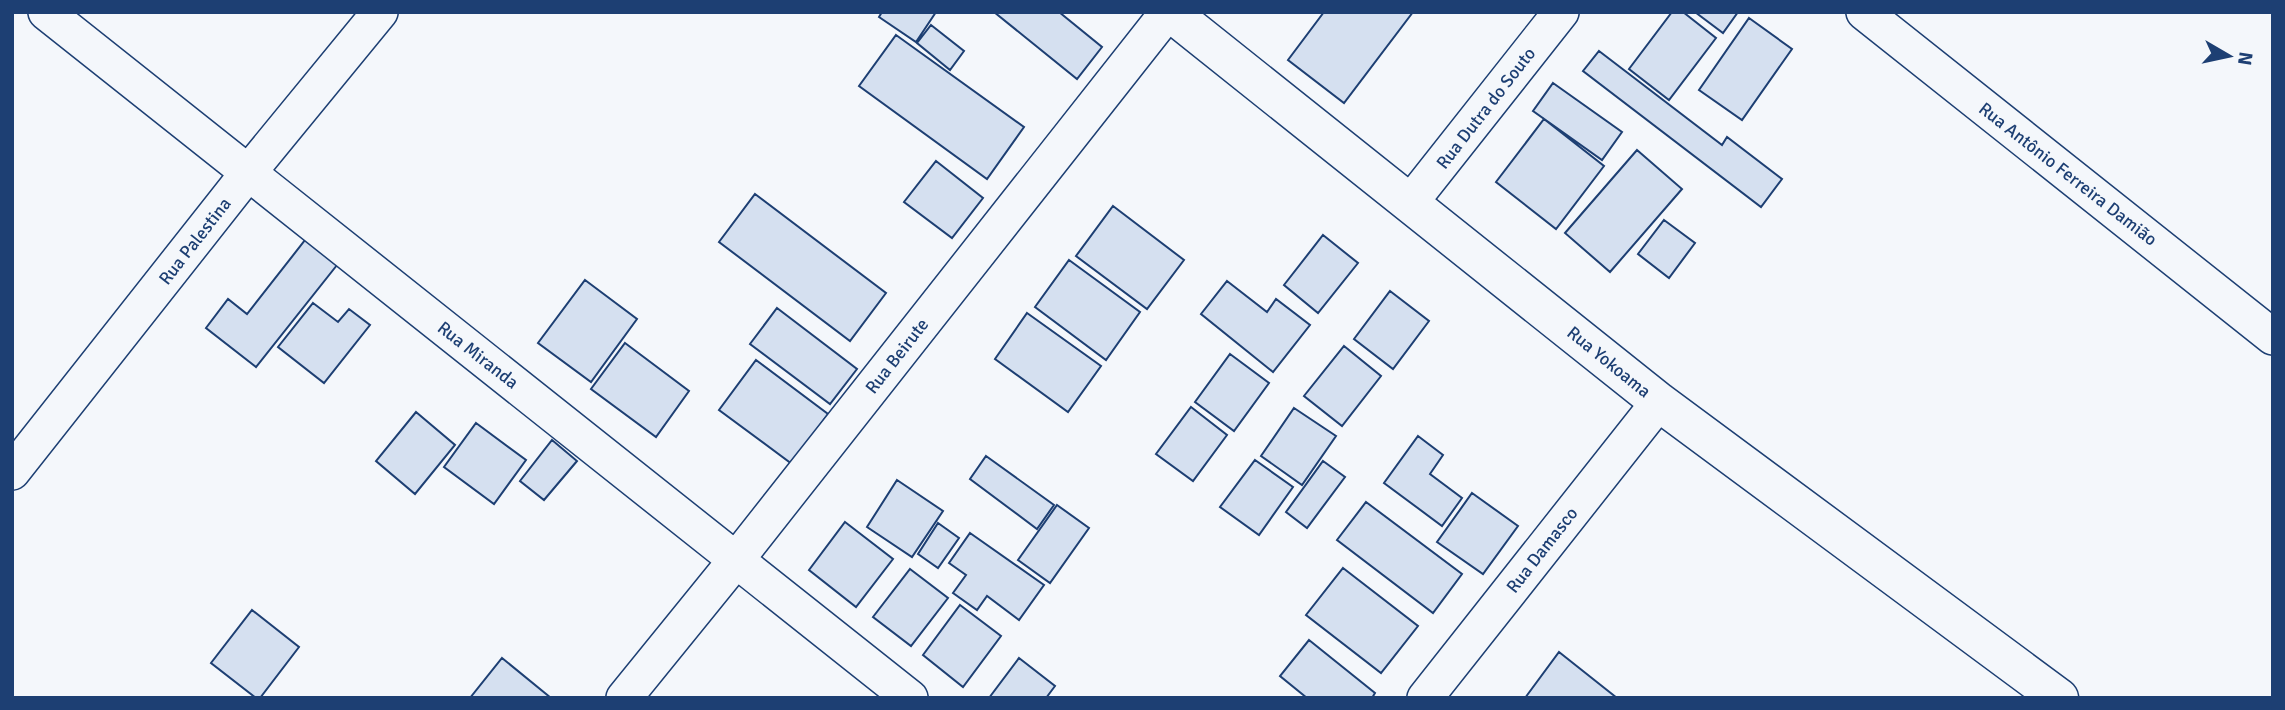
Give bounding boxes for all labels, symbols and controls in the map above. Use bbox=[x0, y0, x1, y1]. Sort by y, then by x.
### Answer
north arrow bbox=[2194, 21, 2264, 91]
street label: Rua Dutra do Souto bbox=[1432, 43, 1540, 173]
text: N bbox=[2232, 50, 2258, 67]
street label: Rua Antônio Ferreira Damião bbox=[1974, 98, 2162, 250]
street label: Rua Palestina bbox=[154, 193, 236, 289]
street label: Rua Beirute bbox=[861, 314, 933, 398]
street label: Rua Miranda bbox=[433, 317, 523, 393]
street label: Rua Yokoama bbox=[1563, 322, 1655, 402]
street label: Rua Damasco bbox=[1502, 503, 1582, 597]

